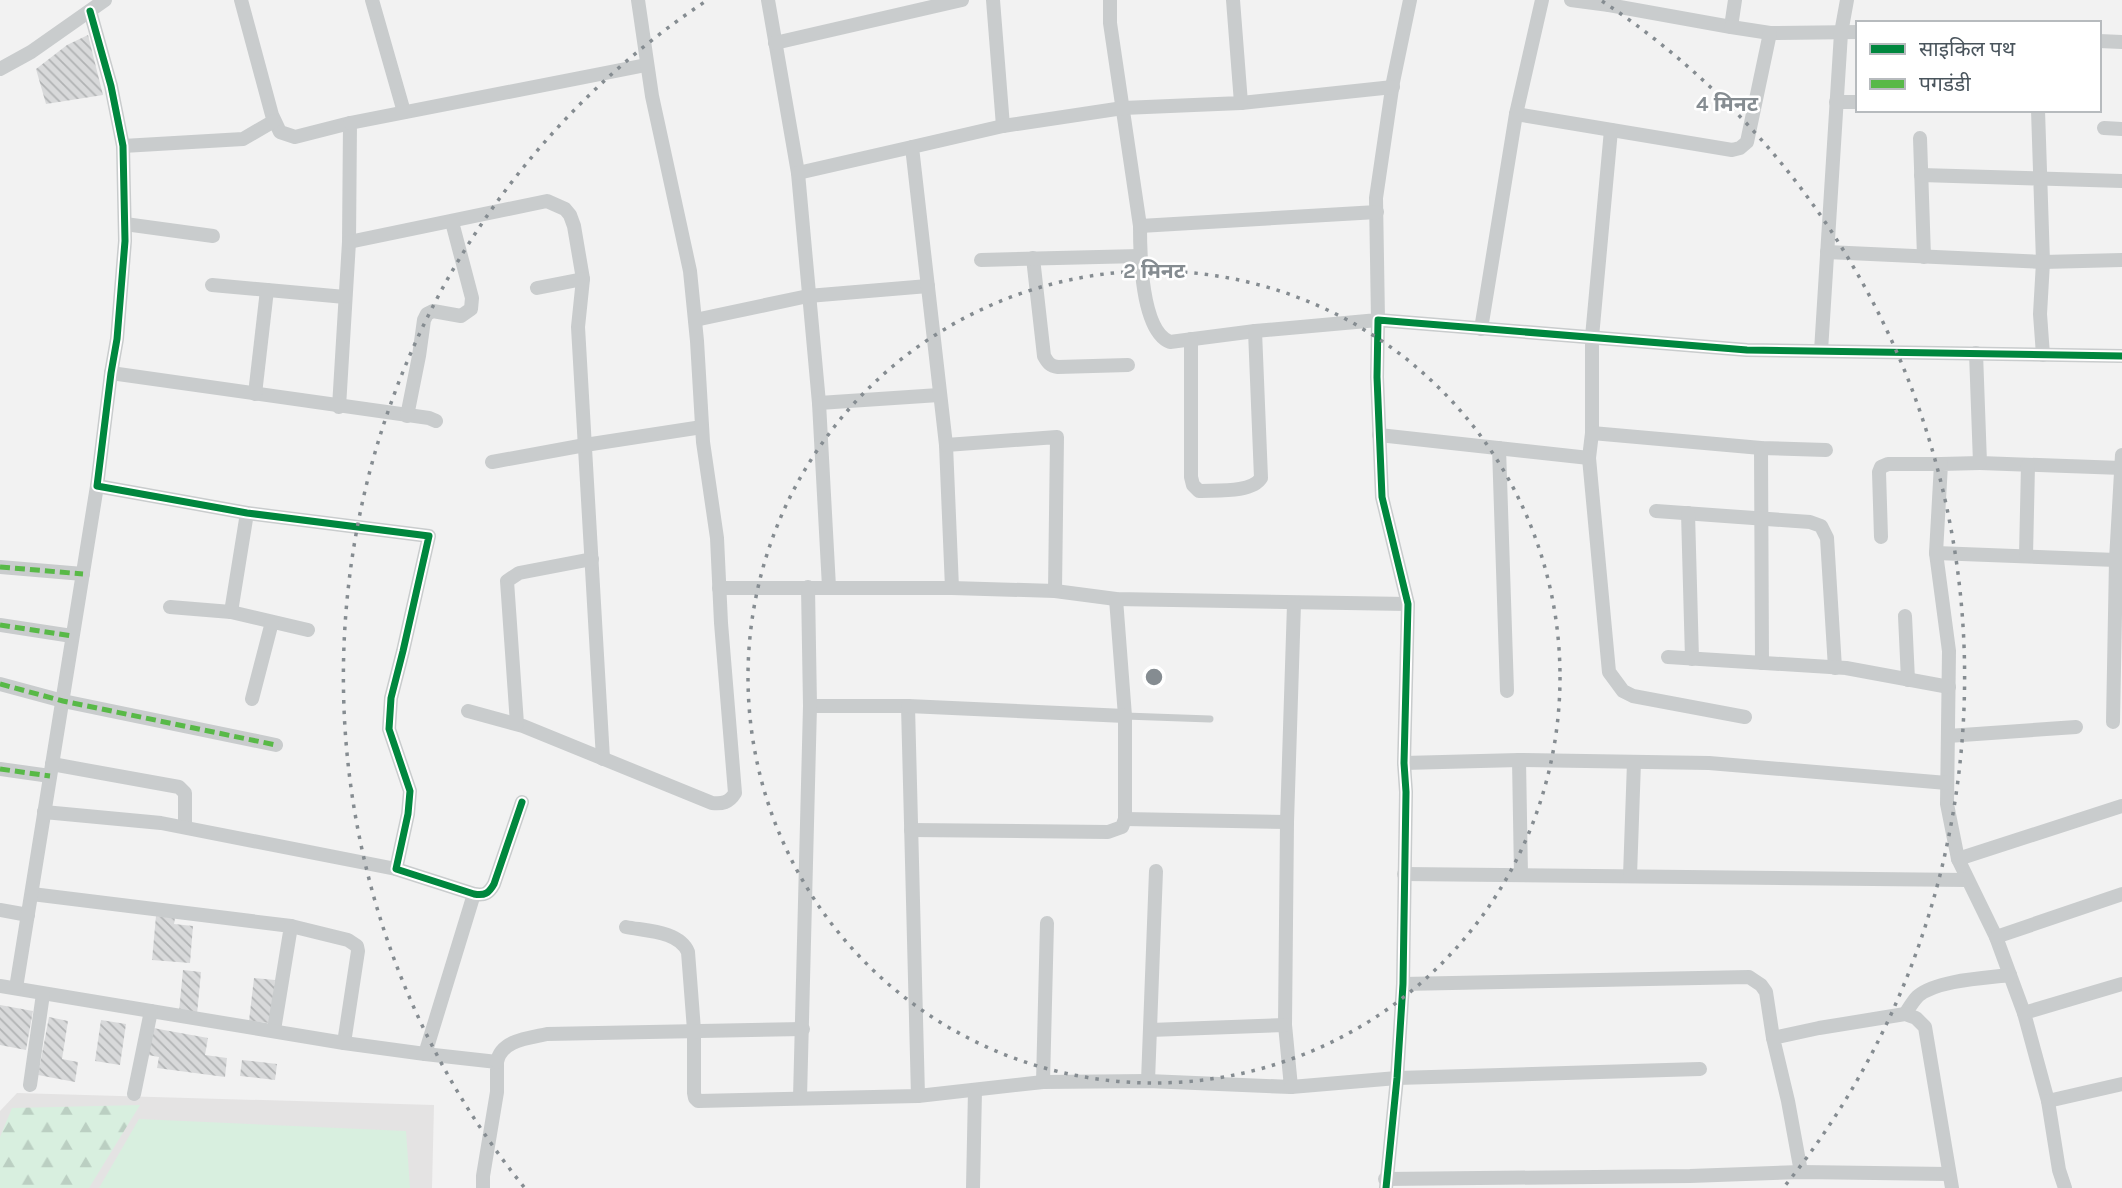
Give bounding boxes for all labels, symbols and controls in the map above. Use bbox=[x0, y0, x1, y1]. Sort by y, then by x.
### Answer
legend bbox=[1856, 21, 2101, 112]
text: साइकिल पथ bbox=[1919, 37, 2016, 61]
text: पगडंडी bbox=[1919, 72, 1971, 96]
text: 4 मिनट bbox=[1696, 92, 1759, 116]
text: 2 मिनट bbox=[1123, 259, 1186, 283]
centre of rings bbox=[1142, 665, 1166, 689]

